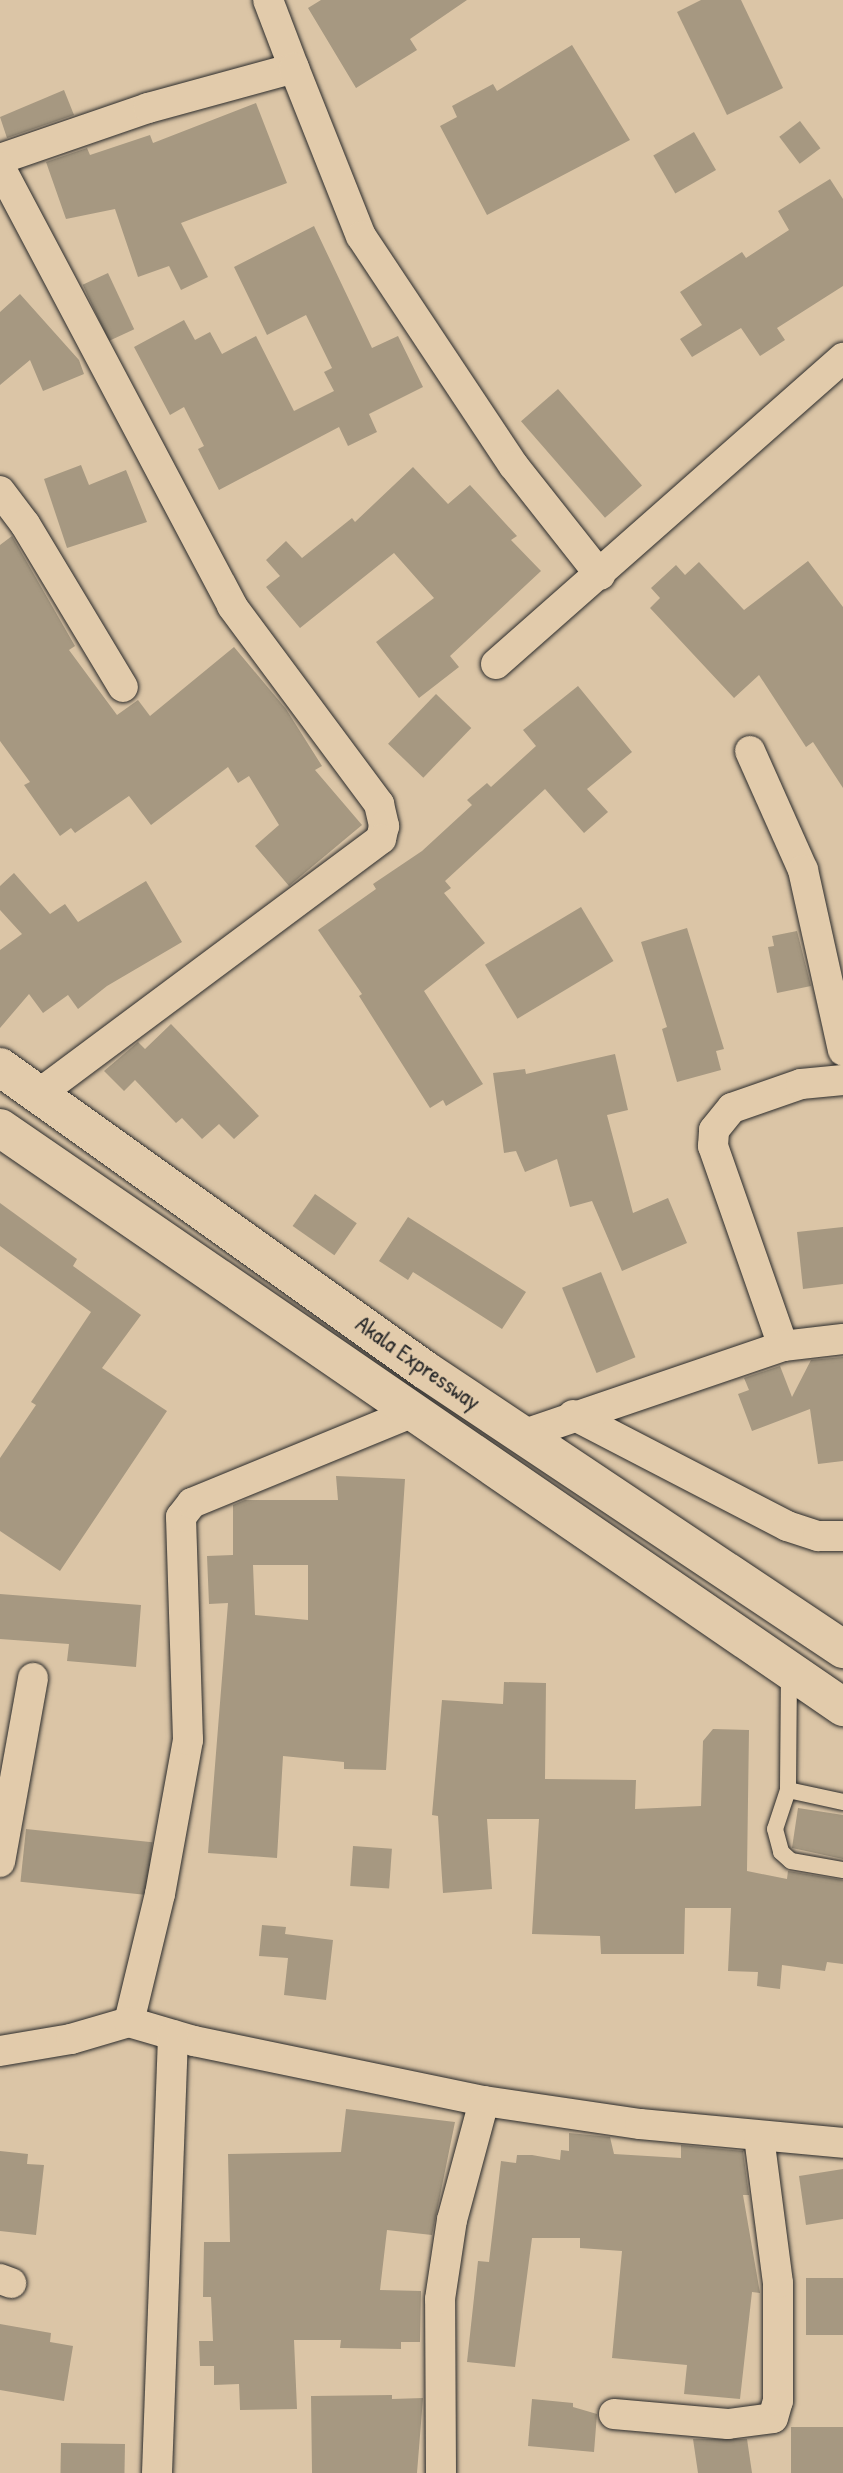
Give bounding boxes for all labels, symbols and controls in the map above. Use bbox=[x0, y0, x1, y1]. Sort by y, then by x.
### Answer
street label: Akala Expressway bbox=[350, 1310, 486, 1416]

